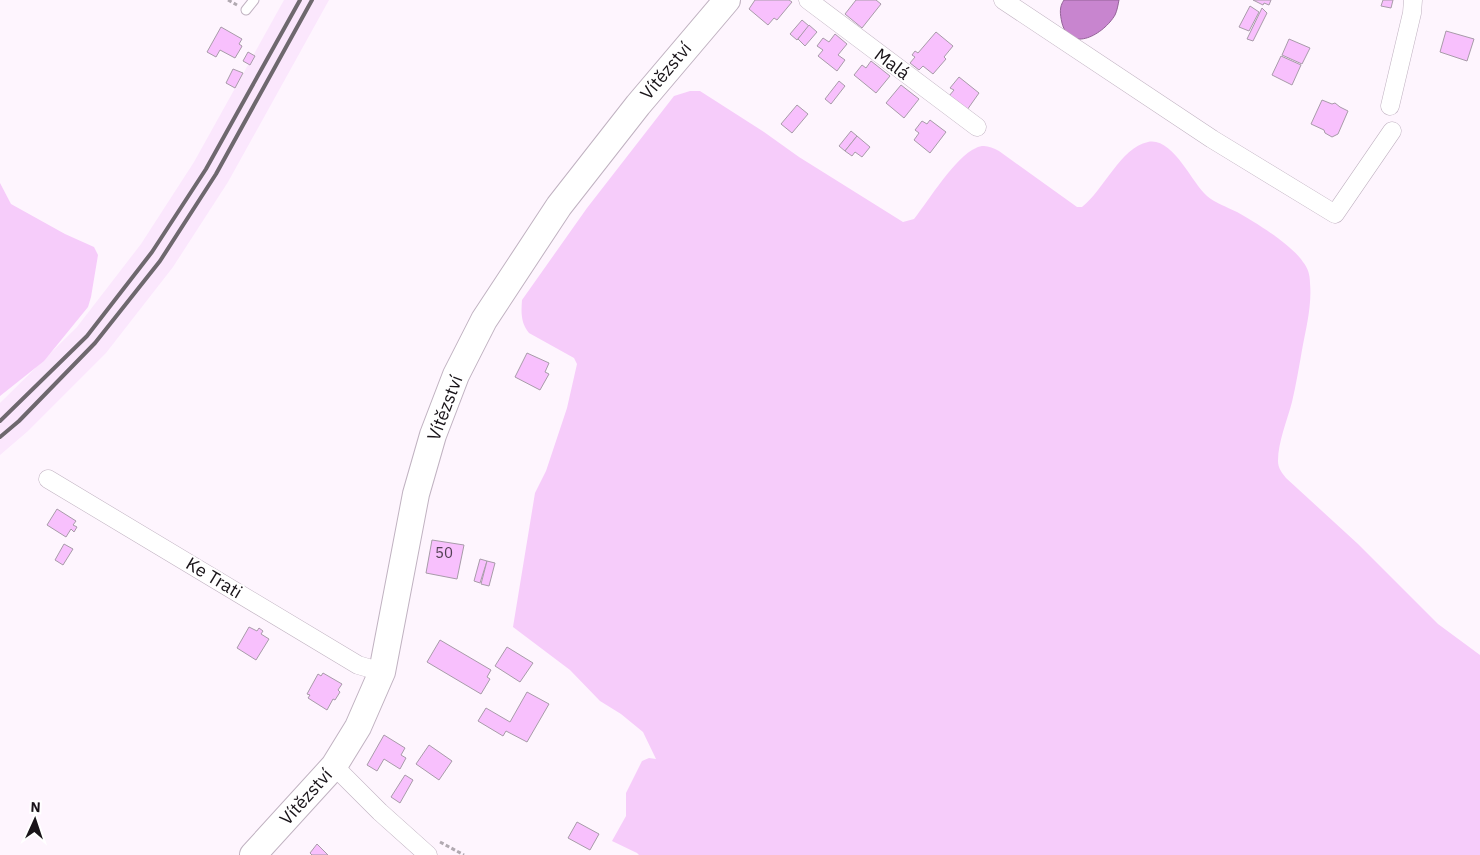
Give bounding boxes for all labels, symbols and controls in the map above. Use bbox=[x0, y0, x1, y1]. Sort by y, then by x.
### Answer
street label: Vítězství bbox=[635, 37, 697, 104]
street label: Malá bbox=[870, 43, 915, 85]
street label: Vítězství bbox=[422, 371, 468, 444]
house number: 50 bbox=[435, 543, 453, 562]
street label: Ke Trati bbox=[182, 552, 247, 603]
street label: Vítězství bbox=[274, 763, 337, 830]
north arrow bbox=[10, 795, 60, 845]
text: N bbox=[30, 798, 41, 816]

